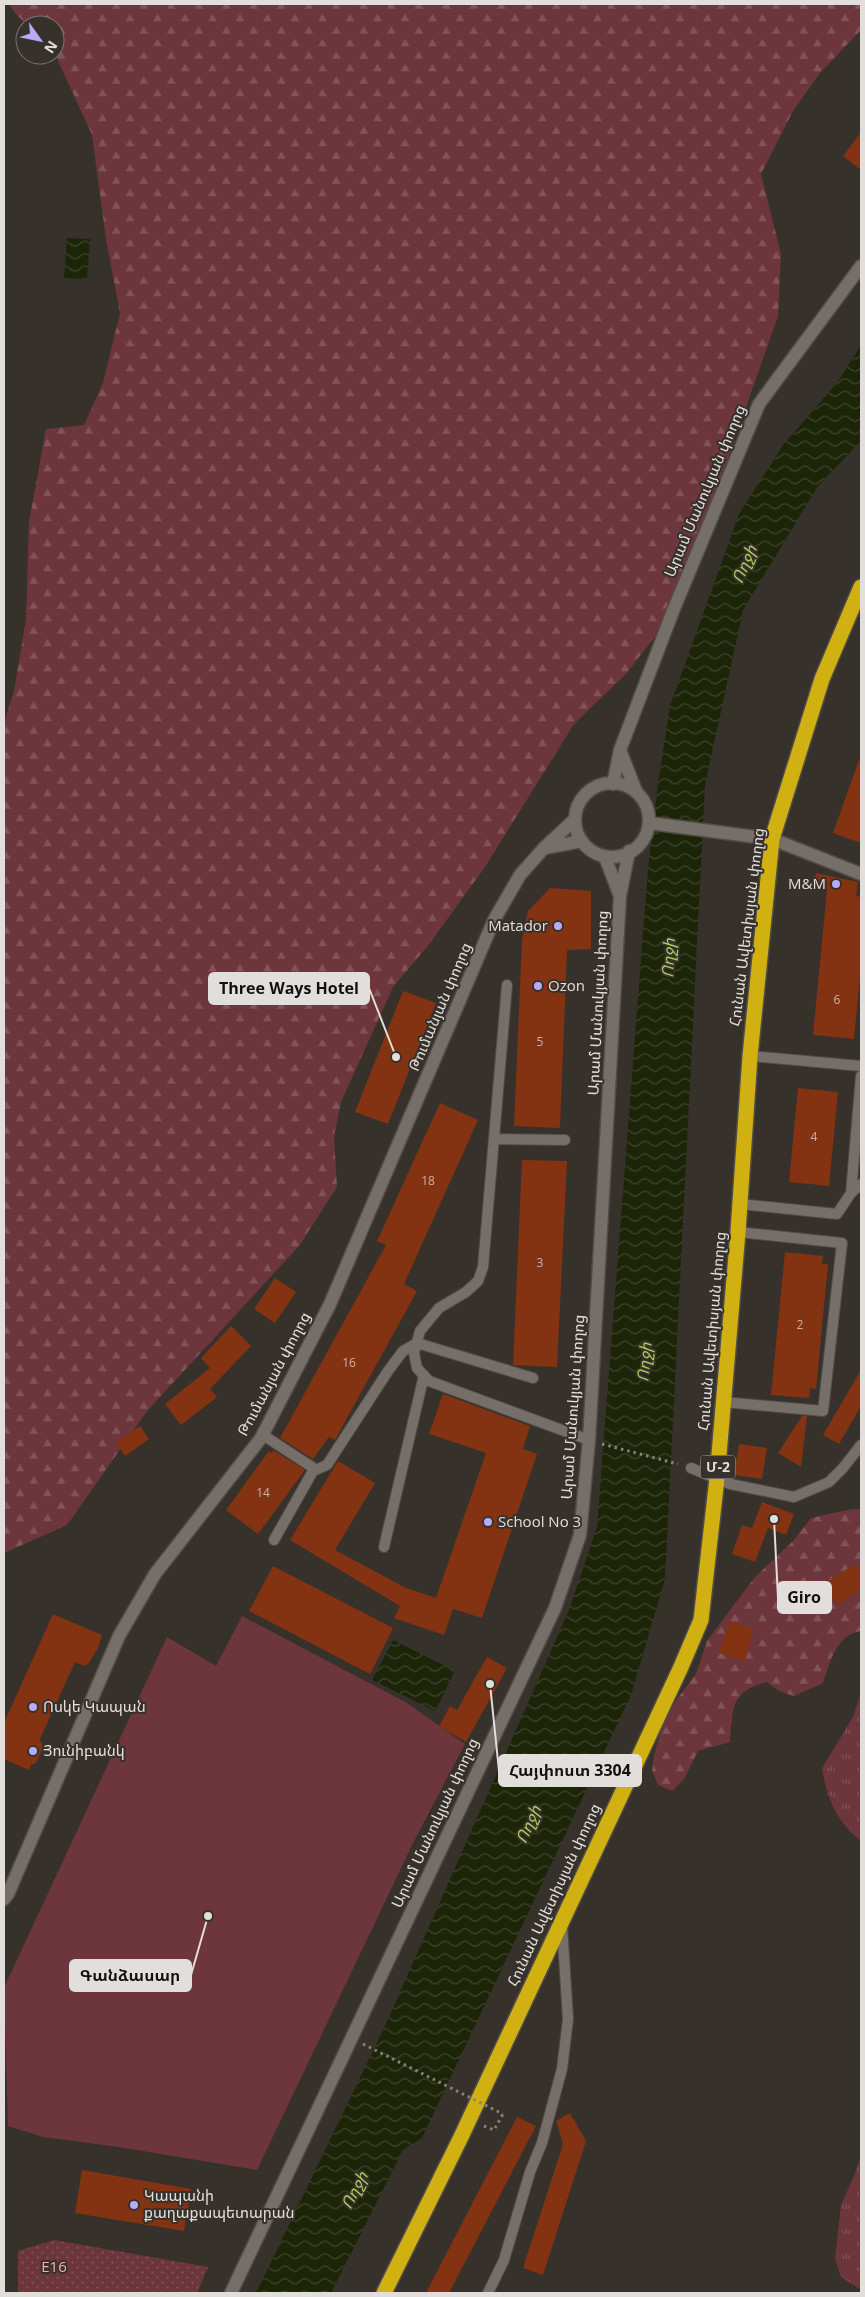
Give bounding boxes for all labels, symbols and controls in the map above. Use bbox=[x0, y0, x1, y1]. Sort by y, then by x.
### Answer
north arrow bbox=[15, 15, 65, 65]
text: N bbox=[40, 37, 62, 57]
street label: Արամ Մանուկյան փողոց bbox=[659, 401, 749, 580]
water label: Ողջի bbox=[726, 541, 762, 586]
street label: Հունան Ավետիսյան փողոց bbox=[724, 827, 768, 1027]
place label: M&M bbox=[788, 873, 826, 893]
marker: M&M bbox=[830, 878, 842, 890]
street label: Արամ Մանուկյան փողոց bbox=[582, 910, 612, 1096]
place label: Matador bbox=[488, 915, 548, 935]
marker: Matador bbox=[552, 920, 564, 932]
water label: Ողջի bbox=[656, 937, 680, 978]
street label: Թումանյան փողոց bbox=[403, 939, 475, 1074]
callout: Three Ways Hotel bbox=[209, 973, 369, 1004]
place label: Ozon bbox=[548, 975, 585, 995]
text: Three Ways Hotel bbox=[219, 977, 359, 999]
marker: Ozon bbox=[532, 980, 544, 992]
house number: 6 bbox=[834, 991, 841, 1008]
house number: 5 bbox=[537, 1033, 544, 1050]
house number: 4 bbox=[811, 1128, 818, 1145]
house number: 18 bbox=[421, 1172, 435, 1189]
street label: Հունան Ավետիսյան փողոց bbox=[692, 1231, 730, 1431]
house number: 3 bbox=[537, 1254, 544, 1271]
street label: Թումանյան փողոց bbox=[232, 1308, 314, 1439]
street label: Արամ Մանուկյան փողոց bbox=[556, 1314, 588, 1500]
house number: 2 bbox=[797, 1316, 804, 1333]
water label: Ողջի bbox=[631, 1341, 657, 1383]
house number: 16 bbox=[342, 1354, 356, 1371]
road number: Մ-2 bbox=[700, 1455, 736, 1478]
house number: 14 bbox=[256, 1484, 270, 1501]
place label: School No 3 bbox=[498, 1511, 581, 1531]
marker: School No 3 bbox=[482, 1516, 494, 1528]
callout: Giro bbox=[778, 1582, 831, 1613]
text: Giro bbox=[787, 1586, 821, 1608]
place label: Ոսկե Կապան bbox=[43, 1696, 146, 1716]
marker: Ոսկե Կապան bbox=[27, 1701, 39, 1713]
street label: Արամ Մանուկյան փողոց bbox=[386, 1734, 482, 1911]
place label: Յունիբանկ bbox=[43, 1740, 125, 1760]
marker: Յունիբանկ bbox=[27, 1745, 39, 1757]
callout: Հայփոստ 3304 bbox=[499, 1755, 641, 1786]
text: Հայփոստ 3304 bbox=[509, 1759, 631, 1781]
street label: Հունան Ավետիսյան փողոց bbox=[502, 1800, 604, 1989]
water label: Ողջի bbox=[510, 1801, 546, 1847]
callout: Գանձասար bbox=[70, 1960, 191, 1991]
text: Գանձասար bbox=[80, 1964, 180, 1986]
water label: Ողջի bbox=[335, 2167, 373, 2213]
place label: Կապանի քաղաքապետարան bbox=[144, 2185, 295, 2222]
marker: Կապանի քաղաքապետարան bbox=[128, 2199, 140, 2211]
park label: E16 bbox=[41, 2256, 67, 2276]

